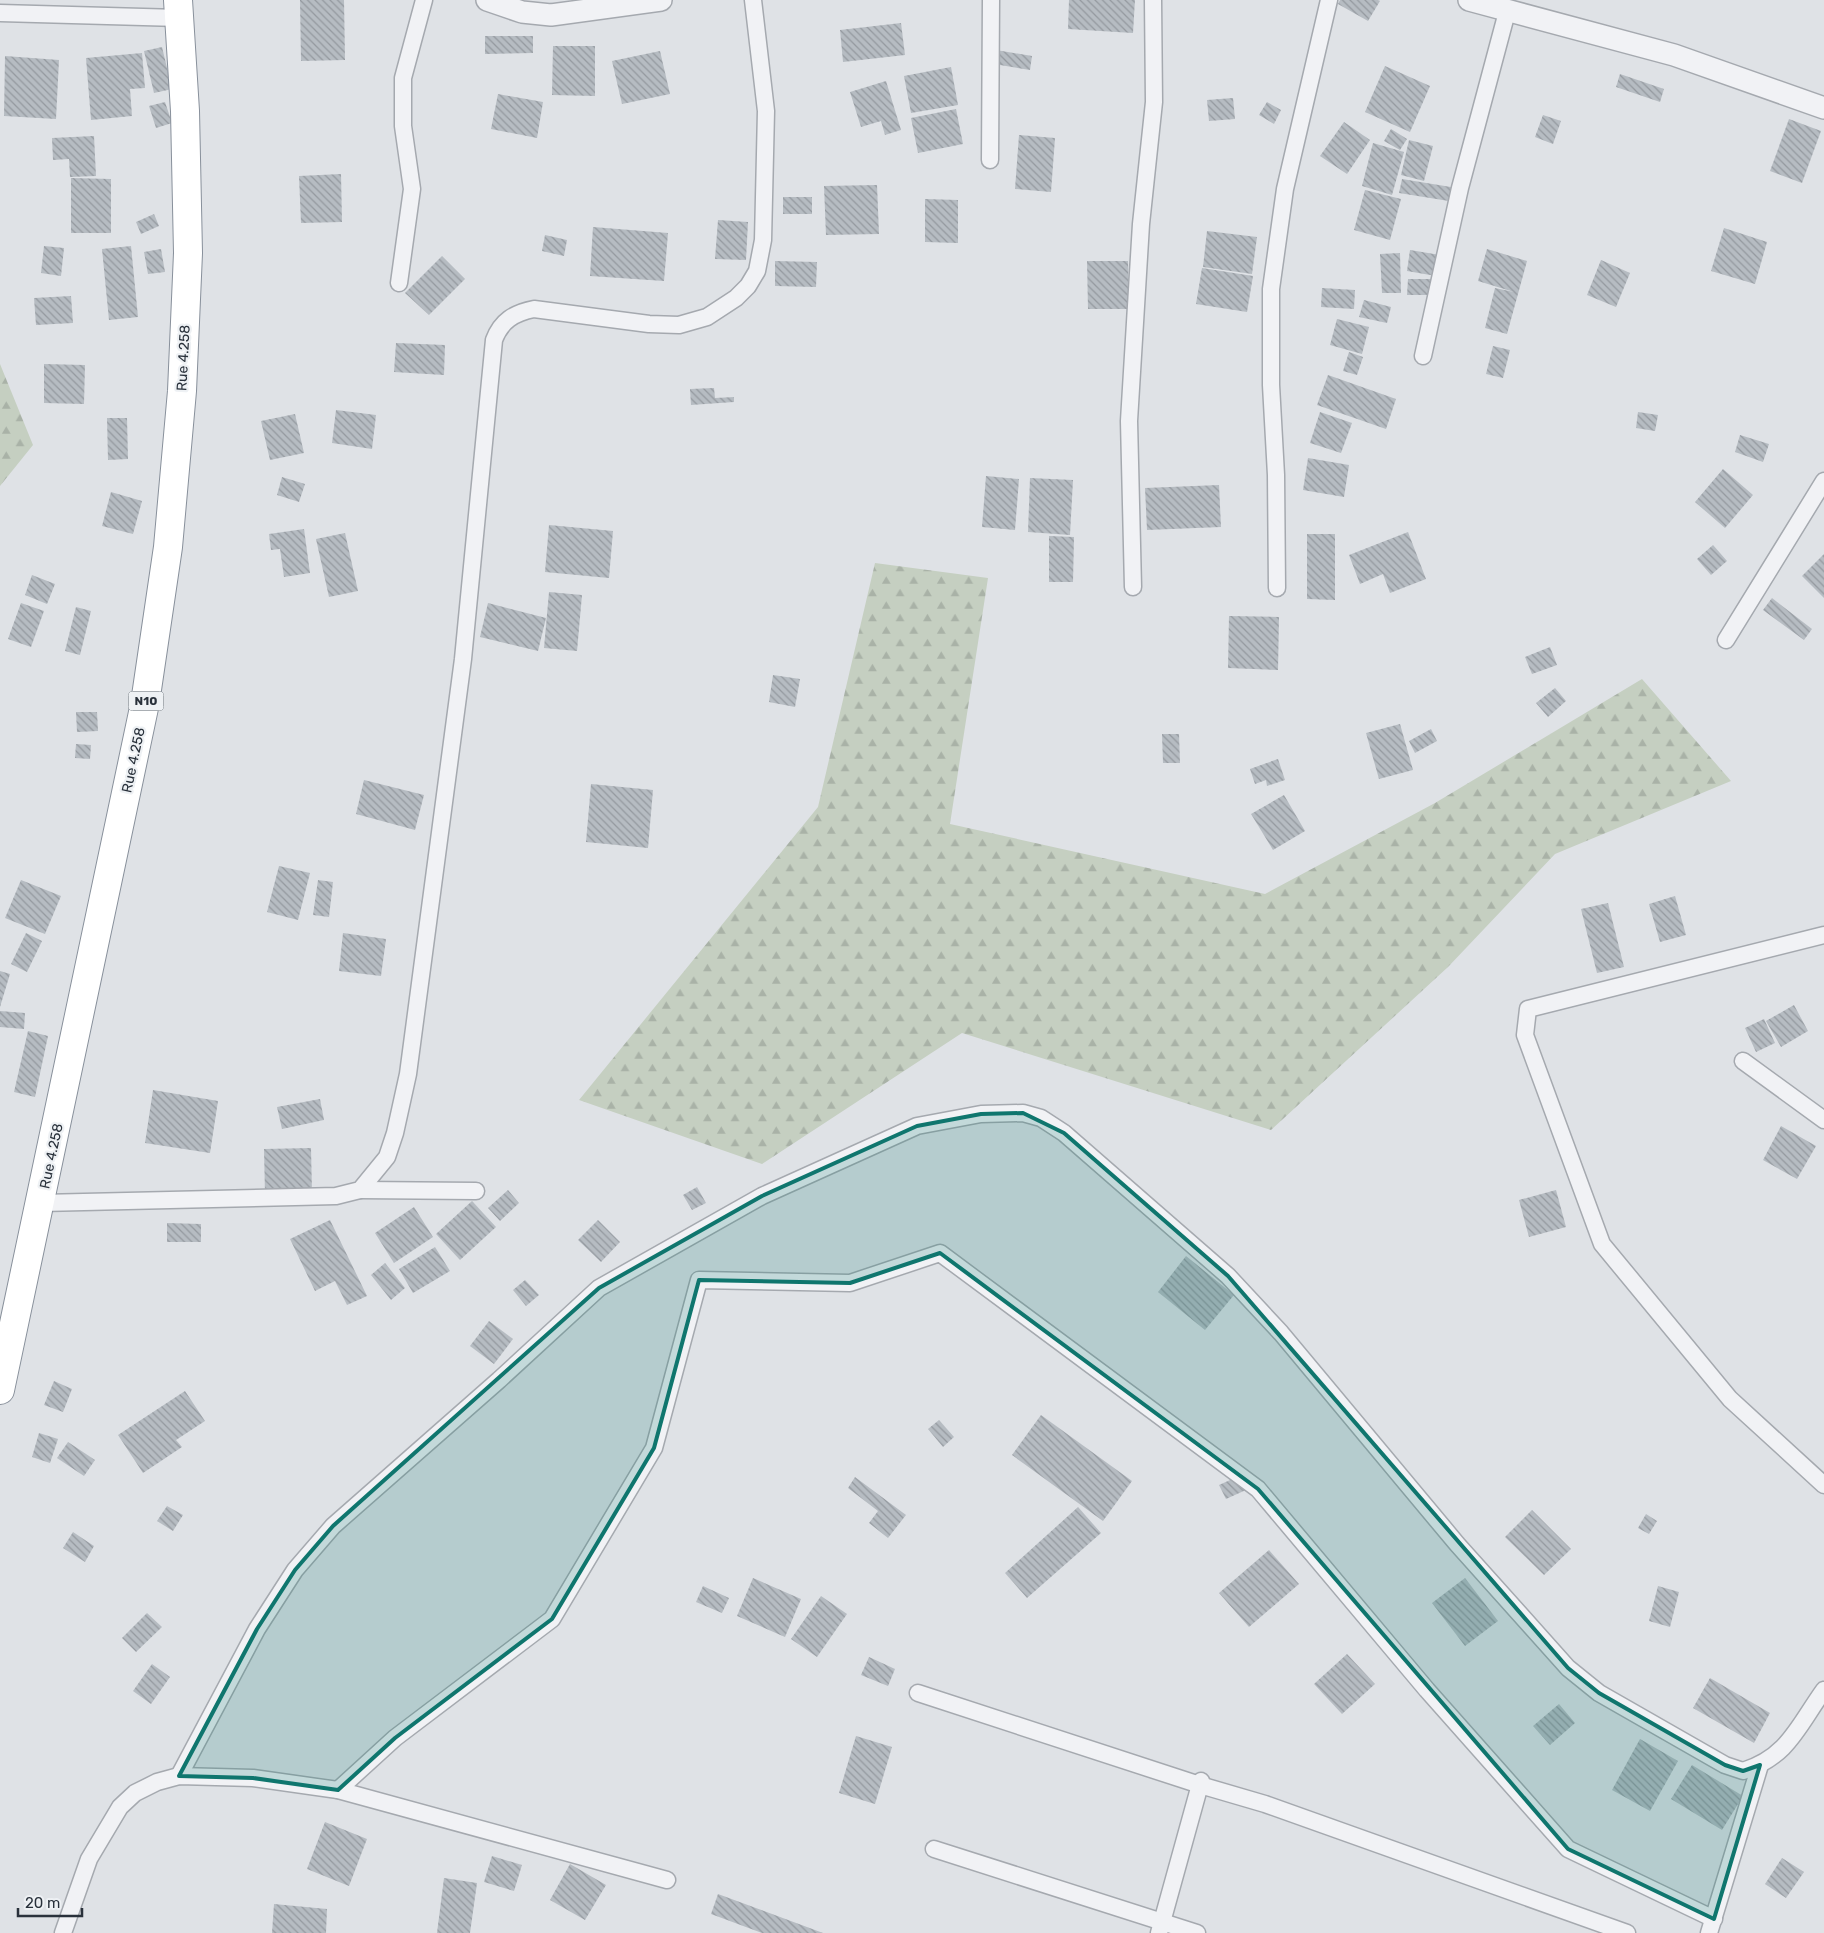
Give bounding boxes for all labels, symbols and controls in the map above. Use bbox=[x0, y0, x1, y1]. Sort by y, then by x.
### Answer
street label: Rue 4.258 bbox=[173, 324, 194, 392]
road number: N10 bbox=[128, 691, 164, 710]
street label: Rue 4.258 bbox=[118, 726, 149, 794]
street label: Rue 4.258 bbox=[36, 1122, 67, 1190]
scale bar bbox=[18, 1886, 81, 1918]
text: 20 m bbox=[25, 1894, 60, 1912]

